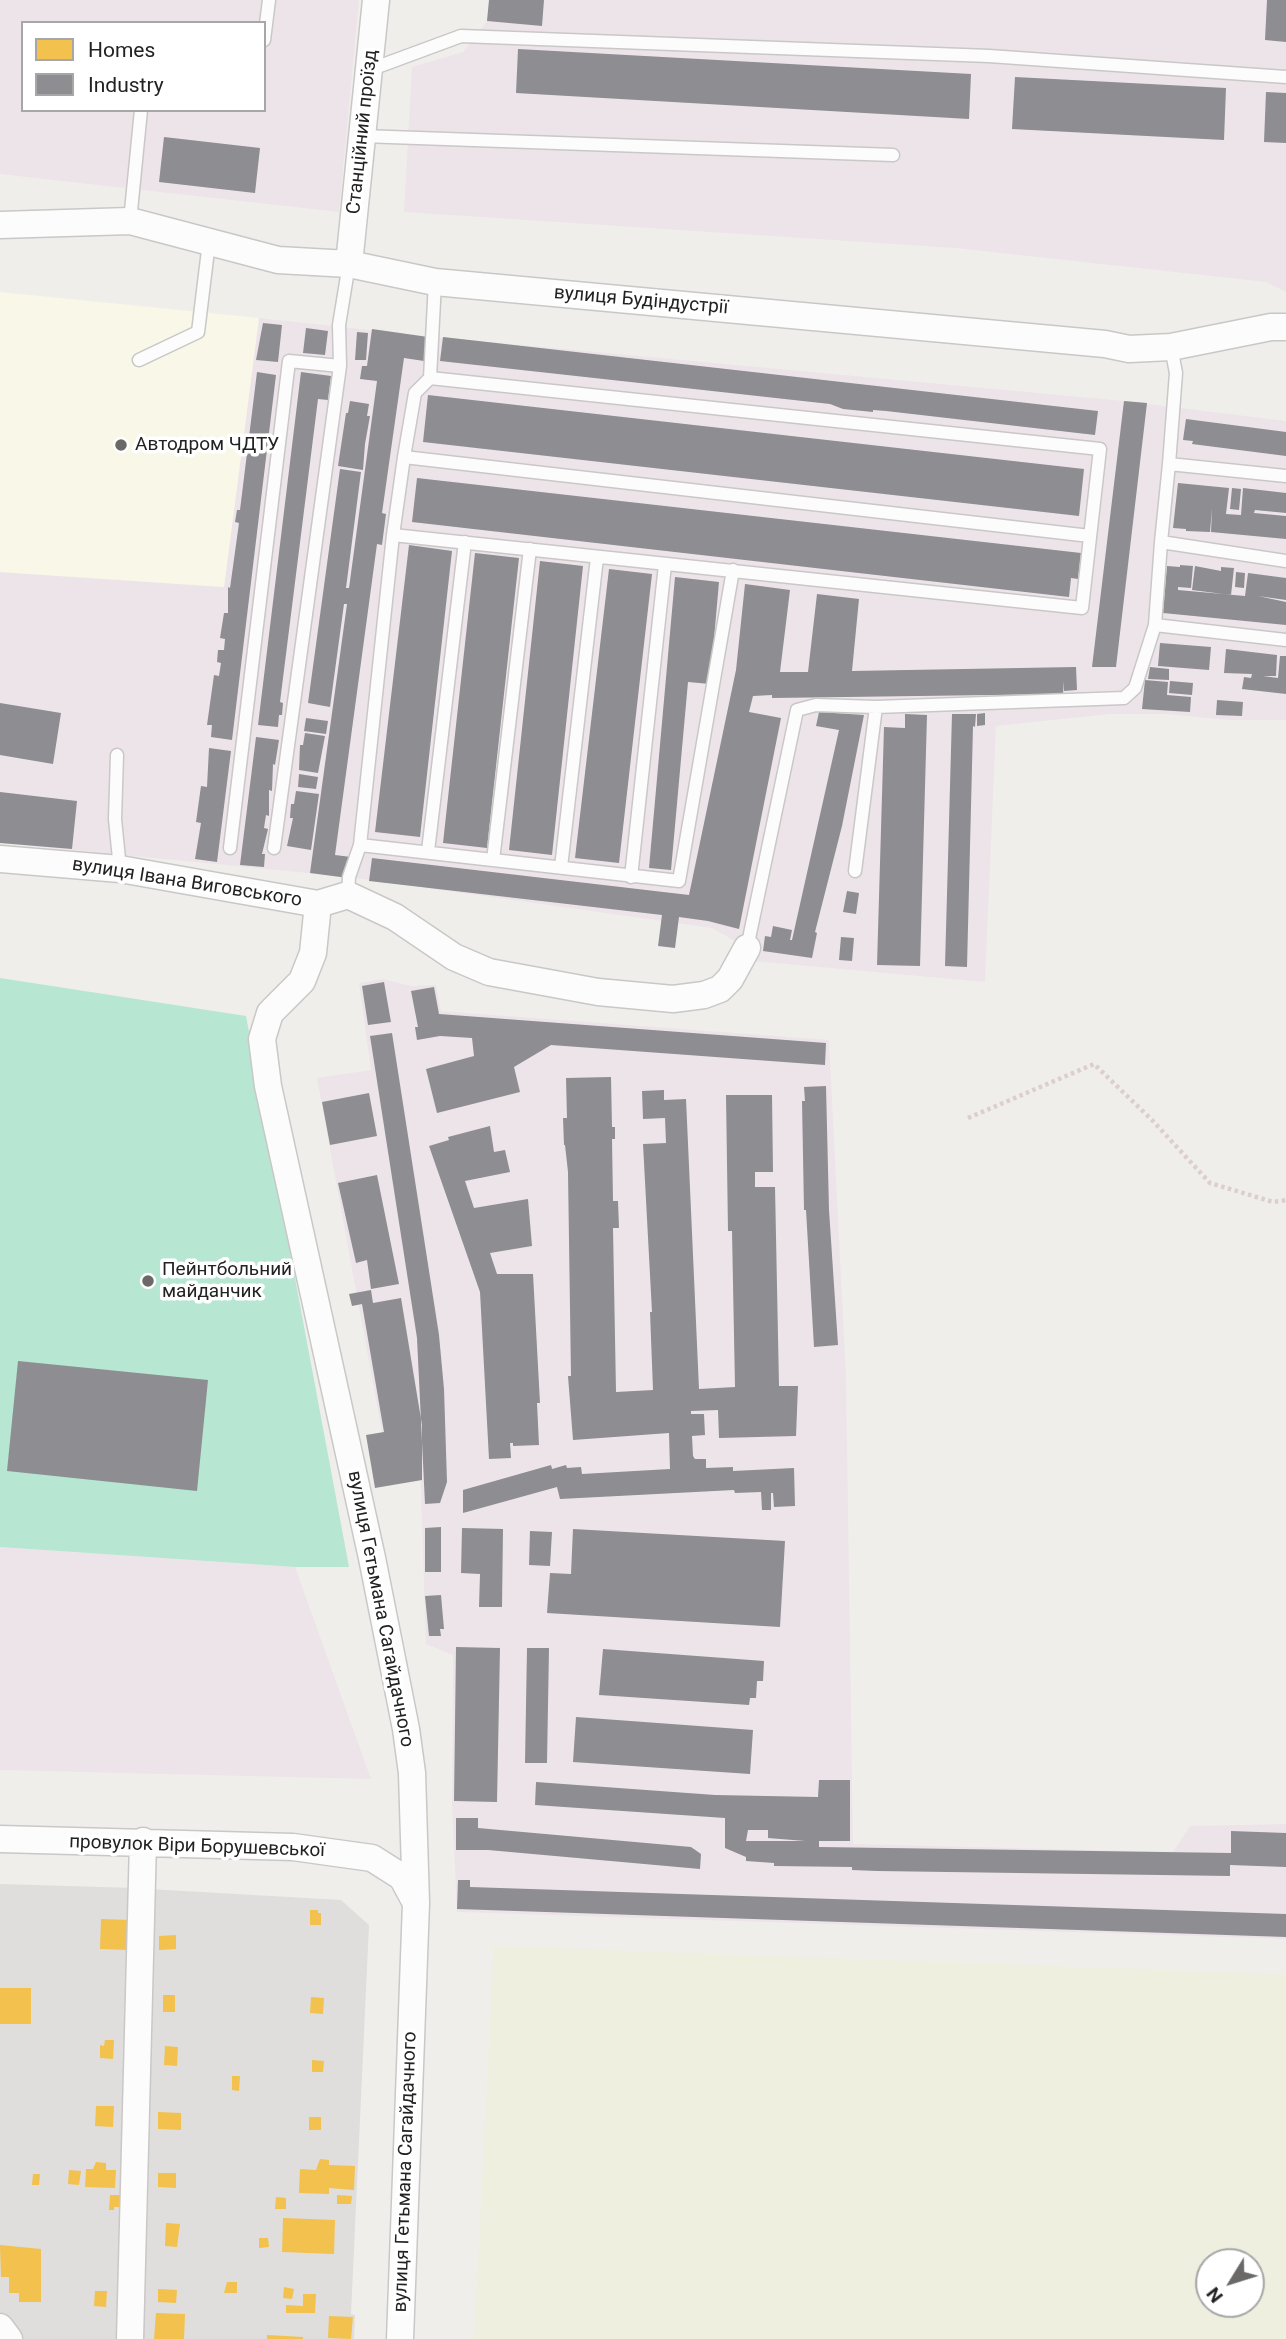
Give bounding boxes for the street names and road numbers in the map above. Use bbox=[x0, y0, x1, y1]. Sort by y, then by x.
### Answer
street label: Станційний проїзд bbox=[343, 49, 383, 215]
street label: вулиця Будіндустрії bbox=[553, 282, 729, 320]
street label: вулиця Івана Виговського bbox=[70, 854, 304, 912]
street label: вулиця Гетьмана Сагайдачного bbox=[342, 1469, 418, 1749]
street label: провулок Віри Борушевської bbox=[69, 1831, 325, 1863]
street label: вулиця Гетьмана Сагайдачного bbox=[390, 2031, 422, 2313]

